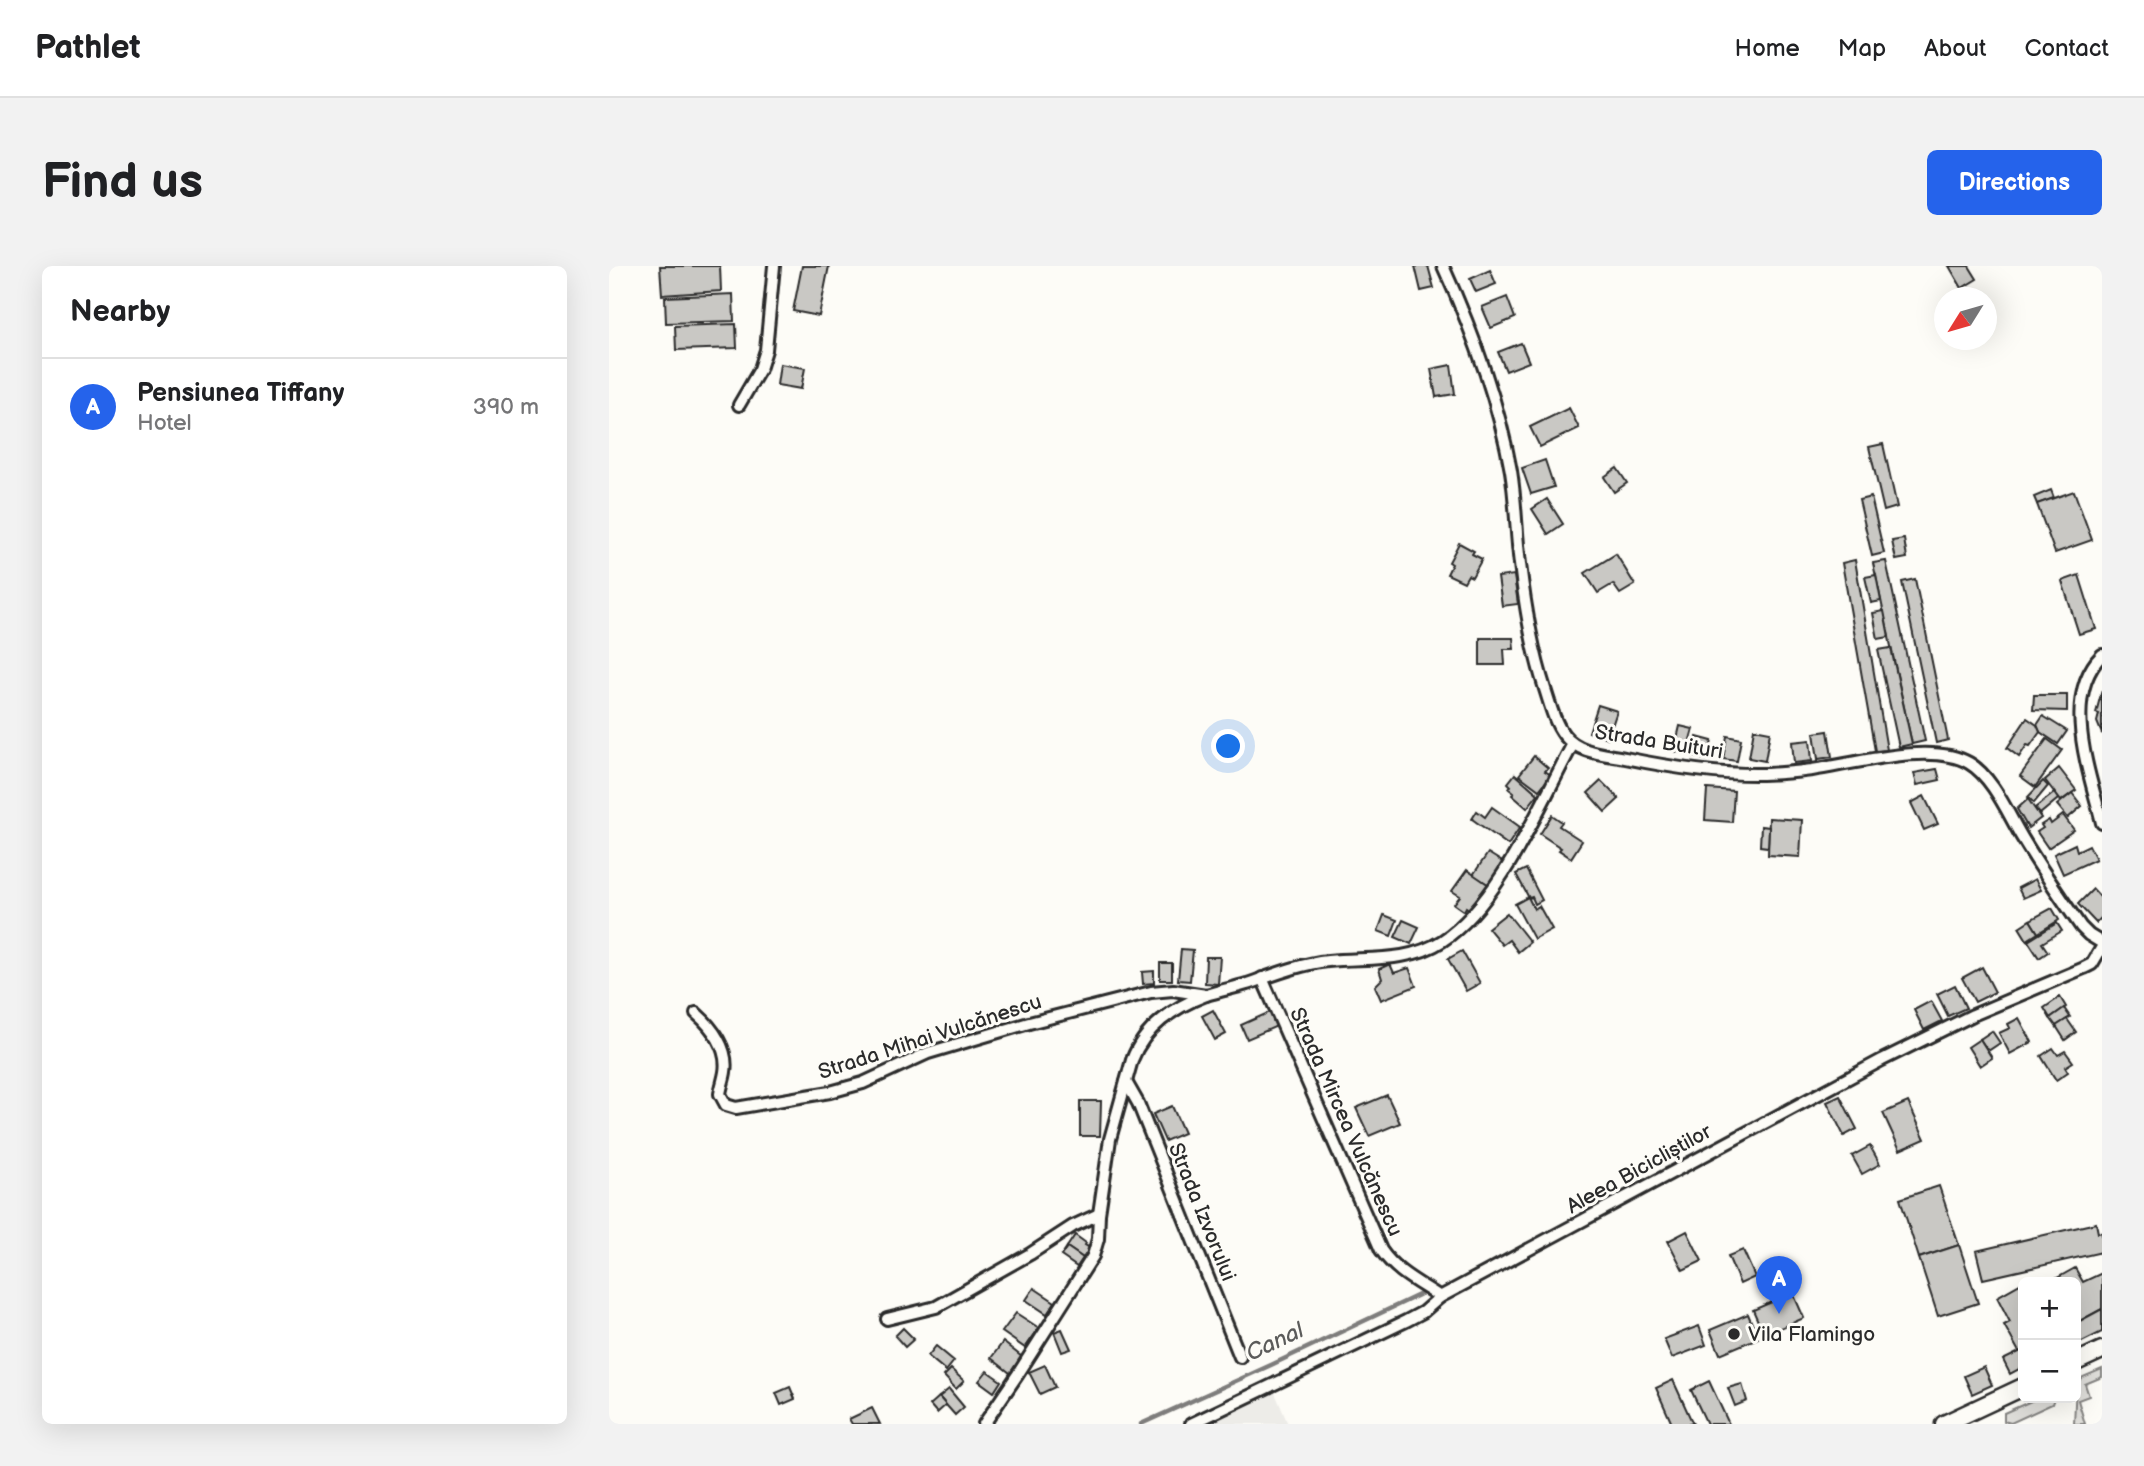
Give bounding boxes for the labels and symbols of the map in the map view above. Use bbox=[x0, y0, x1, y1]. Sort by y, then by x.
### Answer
north arrow bbox=[1934, 287, 1997, 350]
street label: Strada Buituri bbox=[1593, 720, 1725, 764]
your location bbox=[1211, 729, 1245, 763]
street label: Strada Mihai Vulcănescu bbox=[815, 989, 1045, 1085]
street label: Strada Mircea Vulcănescu bbox=[1284, 1004, 1408, 1240]
street label: Aleea Bicicliștilor bbox=[1562, 1119, 1716, 1219]
street label: Strada Izvorului bbox=[1163, 1139, 1241, 1285]
pin: A bbox=[1756, 1256, 1802, 1314]
water label: Canal bbox=[1242, 1316, 1309, 1367]
place label: Vila Flamingo bbox=[1748, 1322, 1875, 1347]
marker: Vila Flamingo bbox=[1726, 1326, 1742, 1342]

